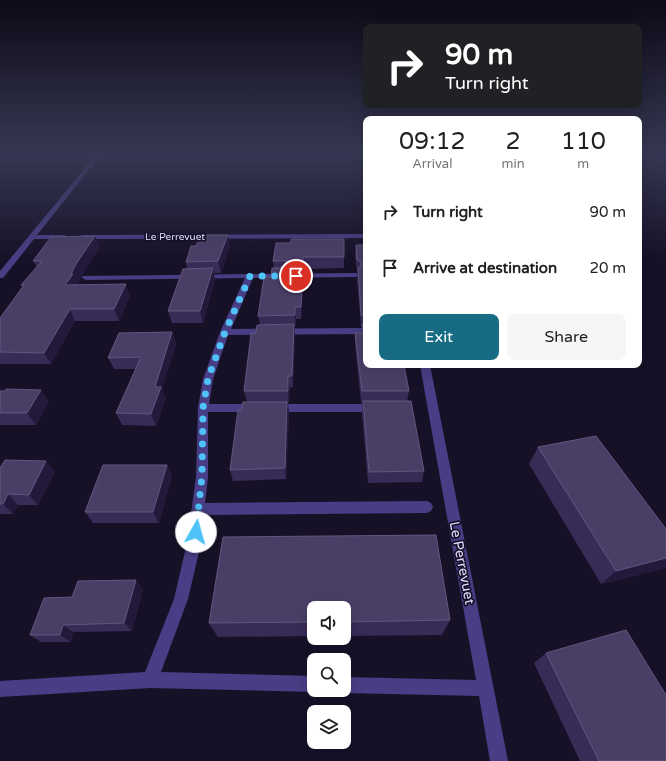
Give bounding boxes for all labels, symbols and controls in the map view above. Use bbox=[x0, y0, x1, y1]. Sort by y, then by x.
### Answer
text: 90 m bbox=[445, 38, 513, 72]
icon: right bbox=[379, 40, 431, 92]
text: Turn right bbox=[445, 72, 529, 94]
text: 09:12 bbox=[399, 127, 466, 156]
text: 2 bbox=[506, 127, 521, 156]
text: 110 bbox=[561, 127, 606, 156]
text: Arrival bbox=[412, 156, 452, 172]
text: min bbox=[502, 156, 525, 172]
text: m bbox=[577, 156, 589, 172]
icon: right bbox=[379, 201, 401, 223]
text: Turn right bbox=[413, 203, 483, 221]
text: 90 m bbox=[589, 203, 626, 221]
street label: Le Perrevuet bbox=[145, 231, 205, 243]
icon: arrive bbox=[379, 257, 401, 279]
pin bbox=[279, 259, 313, 293]
text: Arrive at destination bbox=[413, 259, 557, 277]
text: 20 m bbox=[589, 259, 626, 277]
icon: arrive bbox=[285, 265, 307, 287]
button: Exit bbox=[379, 314, 499, 360]
button: Share bbox=[507, 314, 626, 360]
position arrow bbox=[175, 511, 217, 553]
street label: Le Perrevuet bbox=[446, 520, 479, 607]
map controls bbox=[307, 601, 351, 749]
button: sound bbox=[307, 601, 351, 645]
button: search bbox=[307, 653, 351, 697]
button: layers bbox=[307, 705, 351, 749]

